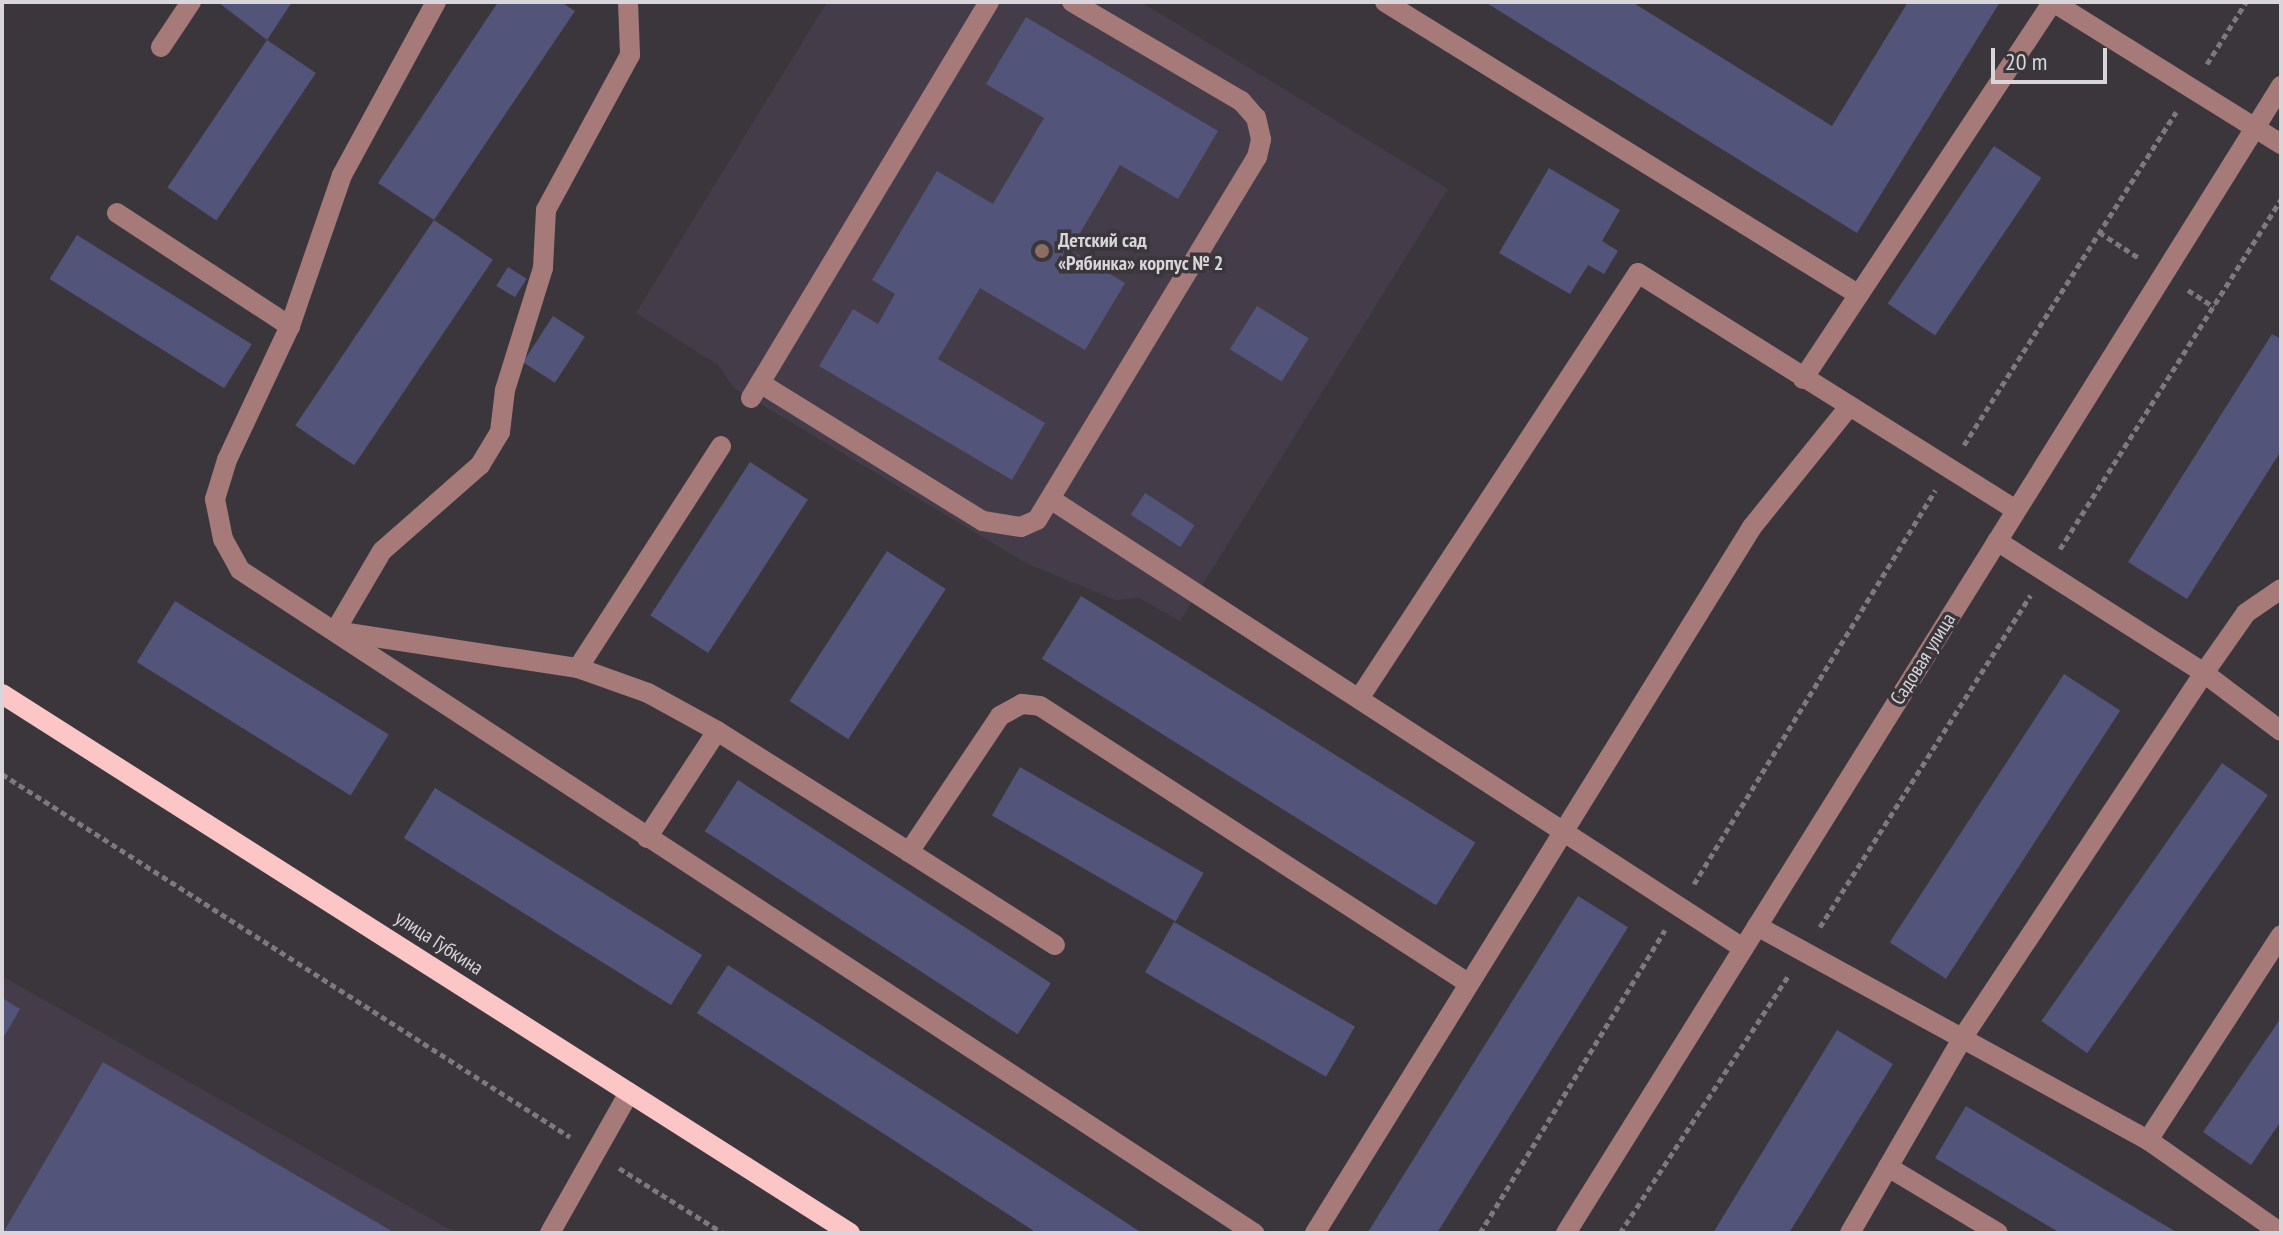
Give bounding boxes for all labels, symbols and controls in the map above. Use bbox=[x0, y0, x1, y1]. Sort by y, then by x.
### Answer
scale bar bbox=[1995, 32, 2111, 82]
text: 20 m bbox=[2005, 46, 2047, 77]
place label: Детский сад «Рябинка» корпус № 2 bbox=[1058, 228, 1224, 275]
marker: Детский сад «Рябинка» корпус № 2 bbox=[1033, 242, 1051, 260]
street label: Садовая улица bbox=[1885, 609, 1961, 709]
street label: улица Губкина bbox=[391, 906, 487, 980]

